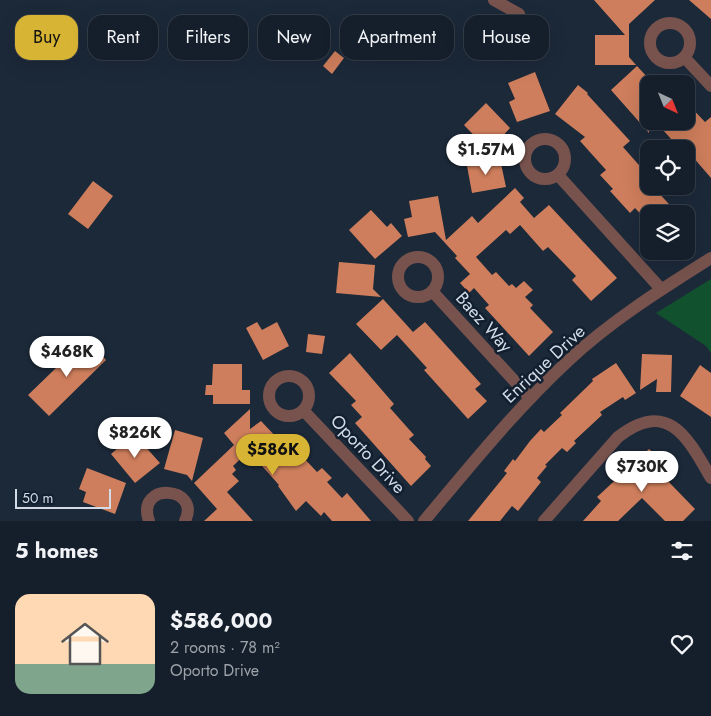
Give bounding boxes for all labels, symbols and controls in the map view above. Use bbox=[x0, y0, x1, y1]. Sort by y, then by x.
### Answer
chip: Buy bbox=[15, 15, 78, 60]
chip: Rent bbox=[88, 15, 158, 60]
chip: Filters bbox=[168, 15, 248, 60]
chip: New bbox=[258, 15, 330, 60]
chip: Apartment bbox=[340, 15, 454, 60]
chip: House bbox=[464, 15, 549, 60]
north arrow bbox=[640, 75, 695, 130]
map controls bbox=[640, 75, 695, 260]
pin: $1.57M bbox=[445, 134, 527, 176]
text: $1.57M bbox=[457, 138, 515, 161]
button: locate bbox=[640, 140, 695, 195]
button: layers bbox=[640, 205, 695, 260]
street label: Baez Way bbox=[450, 286, 518, 358]
street label: Enrique Drive bbox=[497, 319, 591, 409]
pin: $468K bbox=[32, 336, 102, 378]
text: $468K bbox=[40, 340, 94, 363]
street label: Oporto Drive bbox=[324, 409, 412, 499]
pin: $826K bbox=[100, 416, 170, 459]
text: $826K bbox=[109, 421, 161, 444]
pin: $586K bbox=[238, 434, 308, 476]
text: $586K bbox=[247, 438, 299, 461]
pin: $730K bbox=[607, 450, 677, 493]
text: $730K bbox=[616, 455, 668, 478]
scale bar bbox=[15, 486, 111, 509]
text: 50 m bbox=[22, 488, 53, 508]
text: 5 homes bbox=[15, 536, 98, 566]
icon: filters bbox=[668, 537, 696, 565]
text: $586,000 bbox=[170, 606, 272, 636]
icon: home bbox=[55, 614, 115, 674]
icon: heart bbox=[668, 630, 696, 658]
text: 2 rooms · 78 m² bbox=[170, 636, 280, 659]
text: Oporto Drive bbox=[170, 659, 259, 682]

